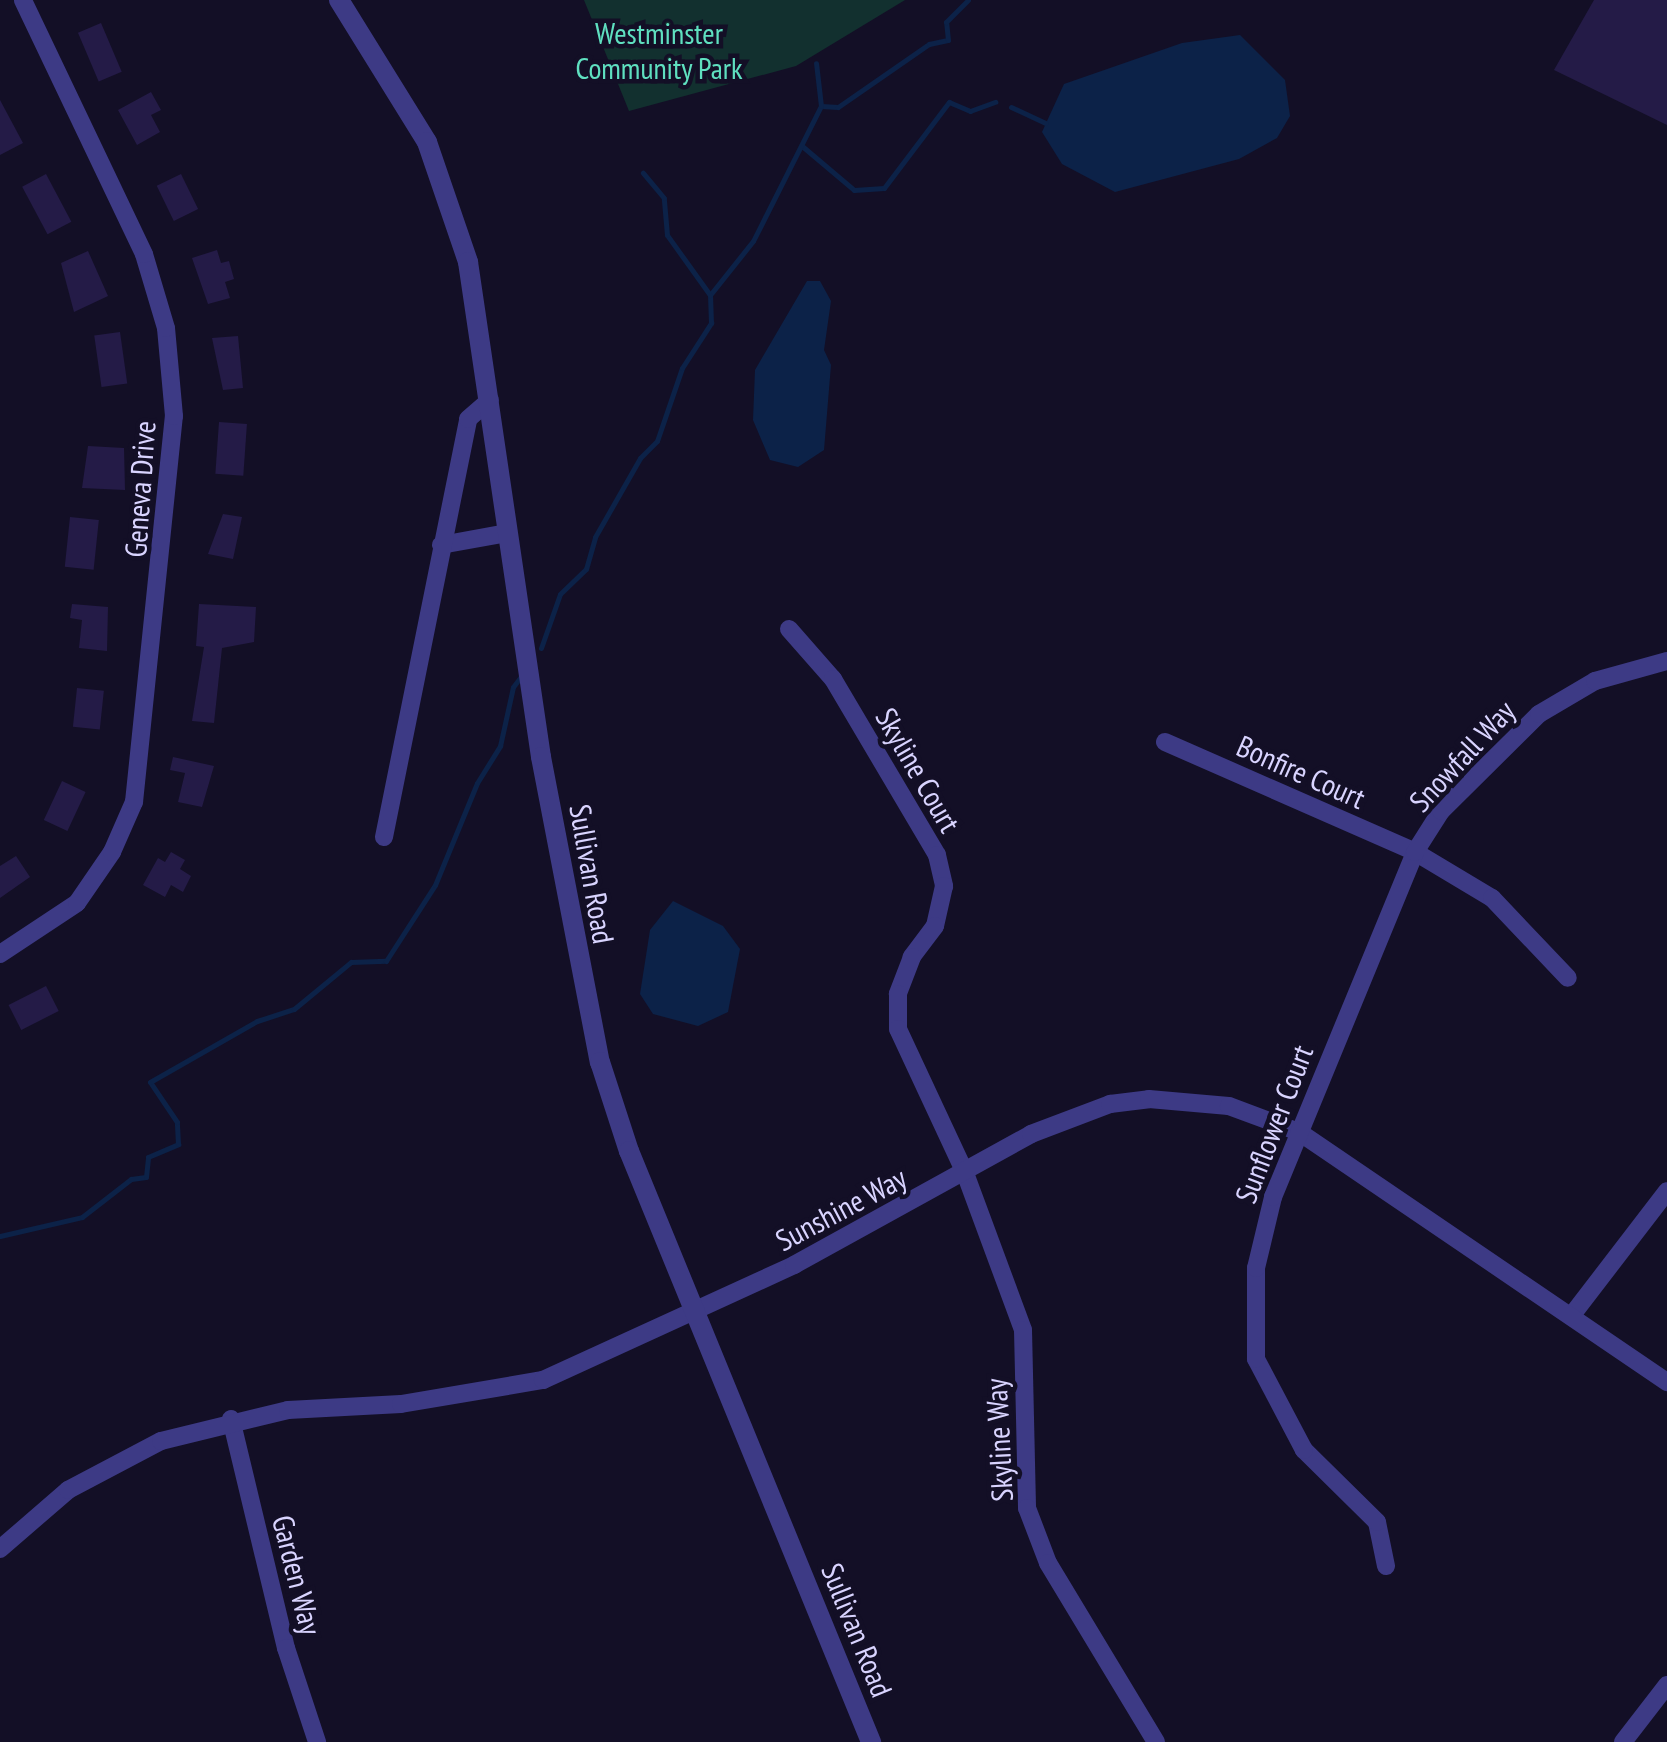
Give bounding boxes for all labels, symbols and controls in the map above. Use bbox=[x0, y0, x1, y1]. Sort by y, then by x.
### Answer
park label: Westminster Community Park bbox=[575, 15, 743, 86]
street label: Geneva Drive bbox=[117, 420, 163, 558]
street label: Snowfall Way bbox=[1401, 693, 1523, 819]
street label: Skyline Court bbox=[868, 702, 968, 838]
street label: Bonfire Court bbox=[1231, 728, 1371, 816]
street label: Sullivan Road bbox=[562, 802, 622, 946]
street label: Sunflower Court bbox=[1227, 1040, 1321, 1208]
street label: Sunshine Way bbox=[769, 1159, 913, 1259]
street label: Skyline Way bbox=[978, 1377, 1020, 1503]
street label: Garden Way bbox=[265, 1511, 329, 1639]
street label: Sullivan Road bbox=[814, 1558, 900, 1702]

